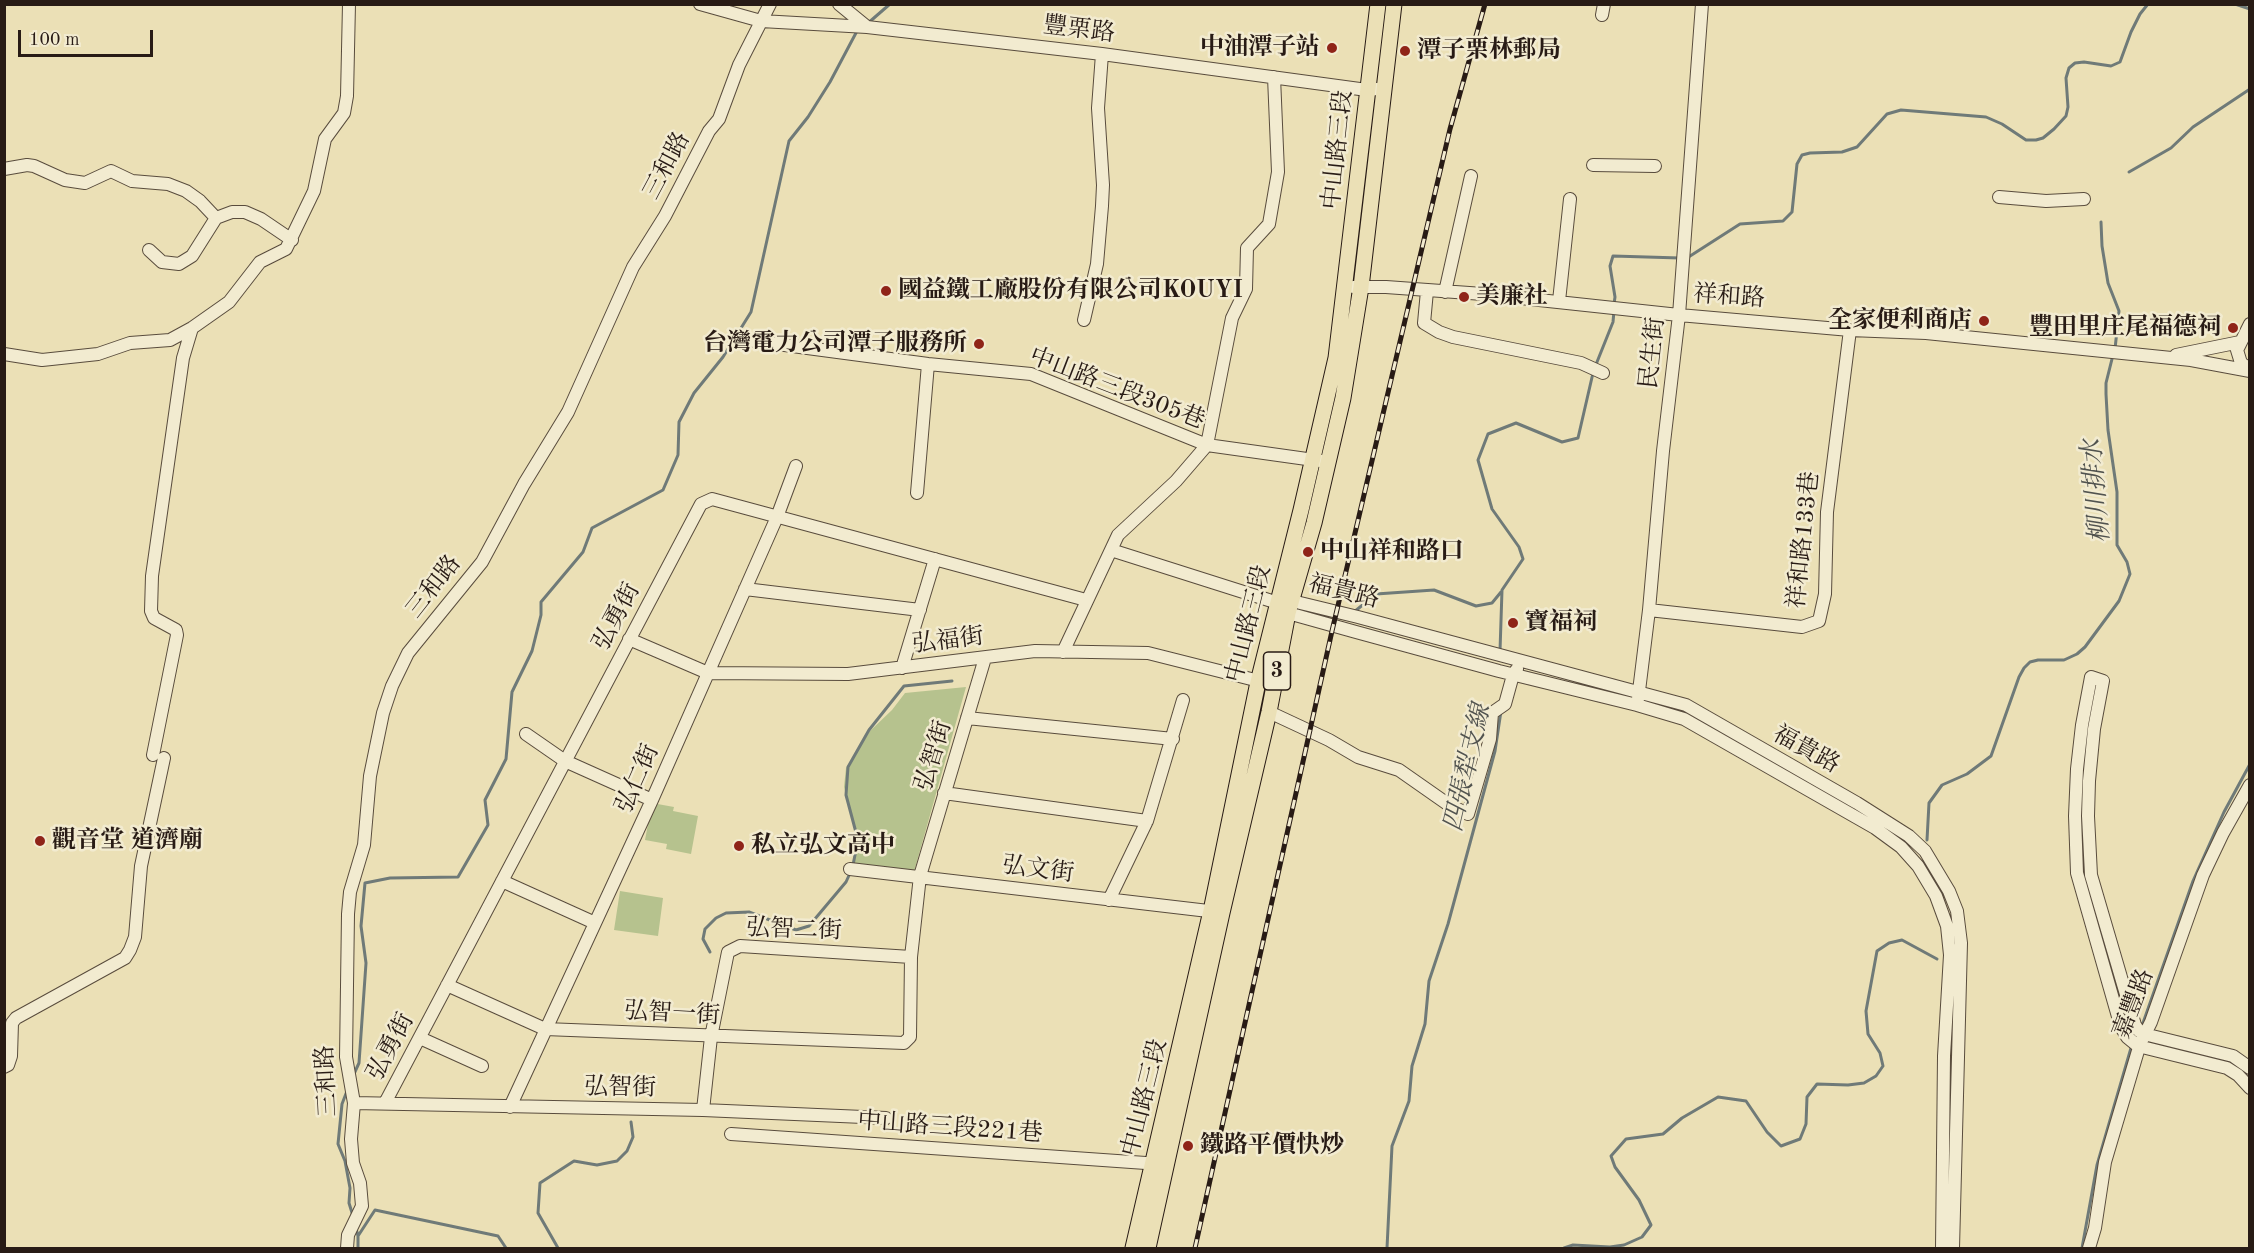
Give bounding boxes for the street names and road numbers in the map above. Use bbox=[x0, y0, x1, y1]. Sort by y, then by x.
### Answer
street label: 豐栗路 bbox=[1042, 11, 1116, 49]
street label: 中山路三段 bbox=[1317, 89, 1359, 211]
street label: 三和路 bbox=[637, 127, 697, 205]
street label: 祥和路 bbox=[1692, 280, 1766, 314]
street label: 民生街 bbox=[1635, 316, 1671, 390]
street label: 中山路三段305巷 bbox=[1025, 342, 1209, 436]
street label: 祥和路133巷 bbox=[1782, 470, 1826, 610]
street label: 三和路 bbox=[400, 550, 468, 624]
street label: 中山路三段 bbox=[1221, 562, 1277, 686]
street label: 福貴路 bbox=[1306, 569, 1382, 615]
street label: 弘勇街 bbox=[587, 578, 647, 656]
street label: 弘福街 bbox=[911, 622, 985, 660]
road number: 3 bbox=[1264, 652, 1290, 690]
street label: 弘智街 bbox=[910, 717, 958, 795]
street label: 福貴路 bbox=[1768, 720, 1844, 780]
street label: 弘仁街 bbox=[610, 740, 666, 818]
street label: 弘文街 bbox=[1001, 851, 1075, 889]
street label: 弘智二街 bbox=[746, 914, 842, 946]
street label: 嘉豐路 bbox=[2108, 965, 2160, 1043]
street label: 弘智一街 bbox=[623, 997, 721, 1031]
street label: 弘勇街 bbox=[361, 1008, 421, 1086]
street label: 中山路三段 bbox=[1117, 1036, 1173, 1160]
street label: 三和路 bbox=[311, 1044, 343, 1118]
street label: 弘智街 bbox=[584, 1073, 656, 1103]
street label: 中山路三段221巷 bbox=[856, 1107, 1044, 1149]

